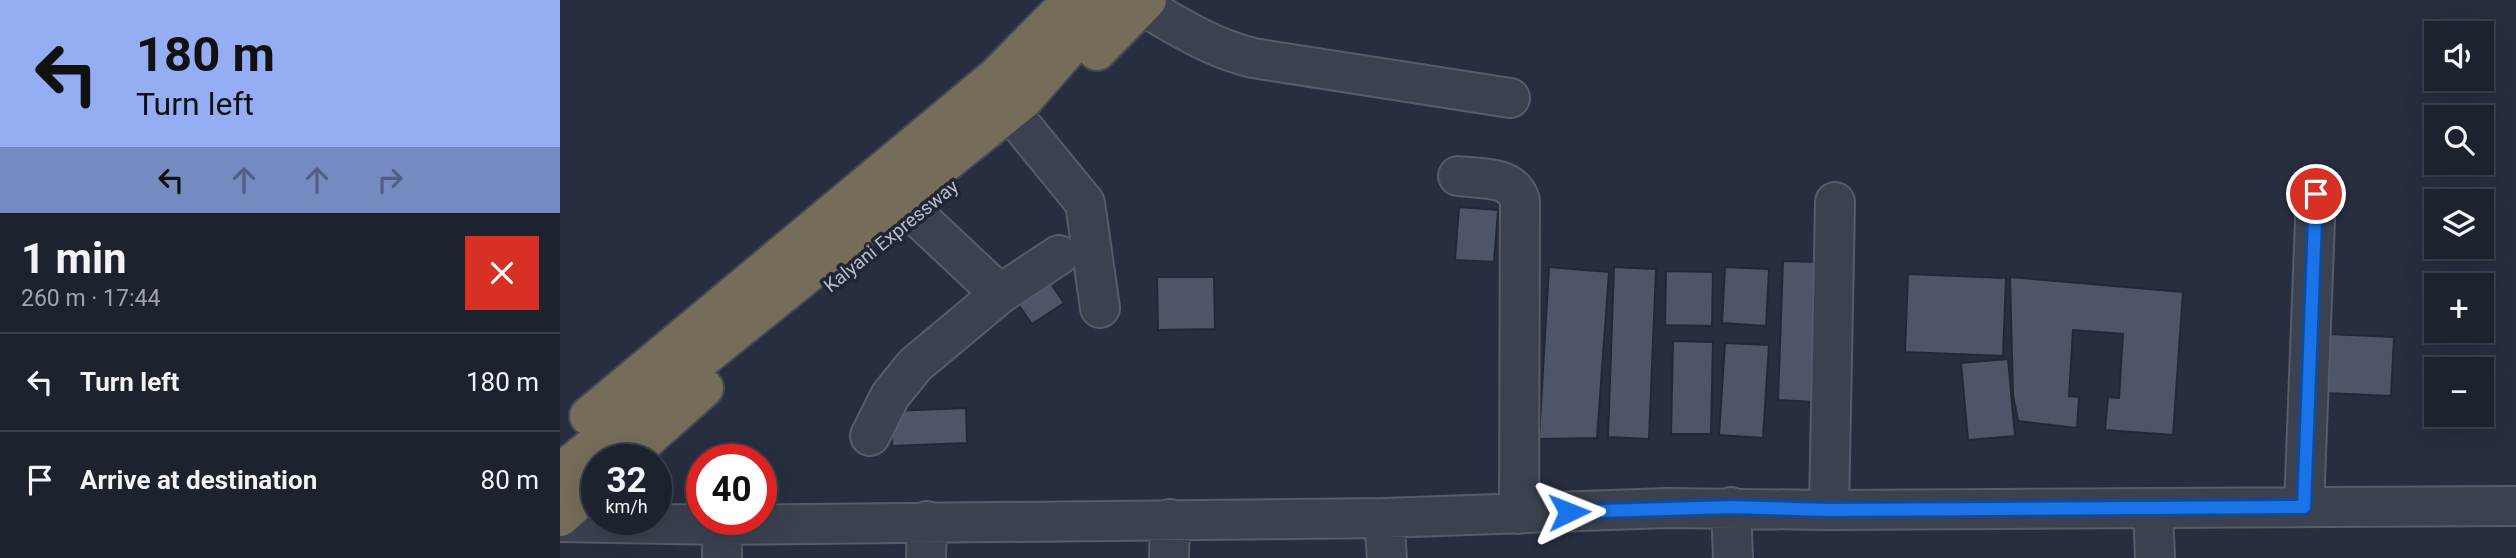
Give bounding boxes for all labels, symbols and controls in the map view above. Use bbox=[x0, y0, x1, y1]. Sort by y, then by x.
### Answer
map controls bbox=[2424, 21, 2494, 427]
button: sound bbox=[2424, 21, 2494, 91]
text: 180 m bbox=[136, 26, 275, 83]
icon: left bbox=[21, 28, 112, 119]
text: Turn left bbox=[136, 85, 254, 123]
button: search bbox=[2424, 105, 2494, 175]
icon: left bbox=[152, 161, 190, 199]
icon: ahead bbox=[225, 161, 263, 199]
icon: ahead bbox=[298, 161, 336, 199]
icon: right bbox=[371, 161, 409, 199]
pin bbox=[2286, 164, 2346, 224]
street label: Kalyani Expressway bbox=[819, 175, 963, 297]
icon: arrive bbox=[2297, 175, 2335, 213]
button: layers bbox=[2424, 189, 2494, 259]
text: 1 min bbox=[21, 234, 127, 283]
button: close bbox=[465, 236, 539, 310]
button: + bbox=[2424, 273, 2494, 343]
text: 260 m · 17:44 bbox=[21, 285, 160, 312]
button: − bbox=[2424, 357, 2494, 427]
icon: left bbox=[21, 363, 59, 401]
text: Turn left bbox=[80, 367, 179, 397]
text: 180 m bbox=[466, 367, 539, 397]
speed limit sign: 40 bbox=[686, 444, 777, 535]
text: 32 bbox=[606, 460, 647, 501]
icon: arrive bbox=[21, 461, 59, 499]
text: Arrive at destination bbox=[80, 465, 317, 495]
text: 80 m bbox=[481, 465, 539, 495]
position arrow bbox=[1532, 475, 1606, 549]
text: km/h bbox=[605, 496, 648, 517]

